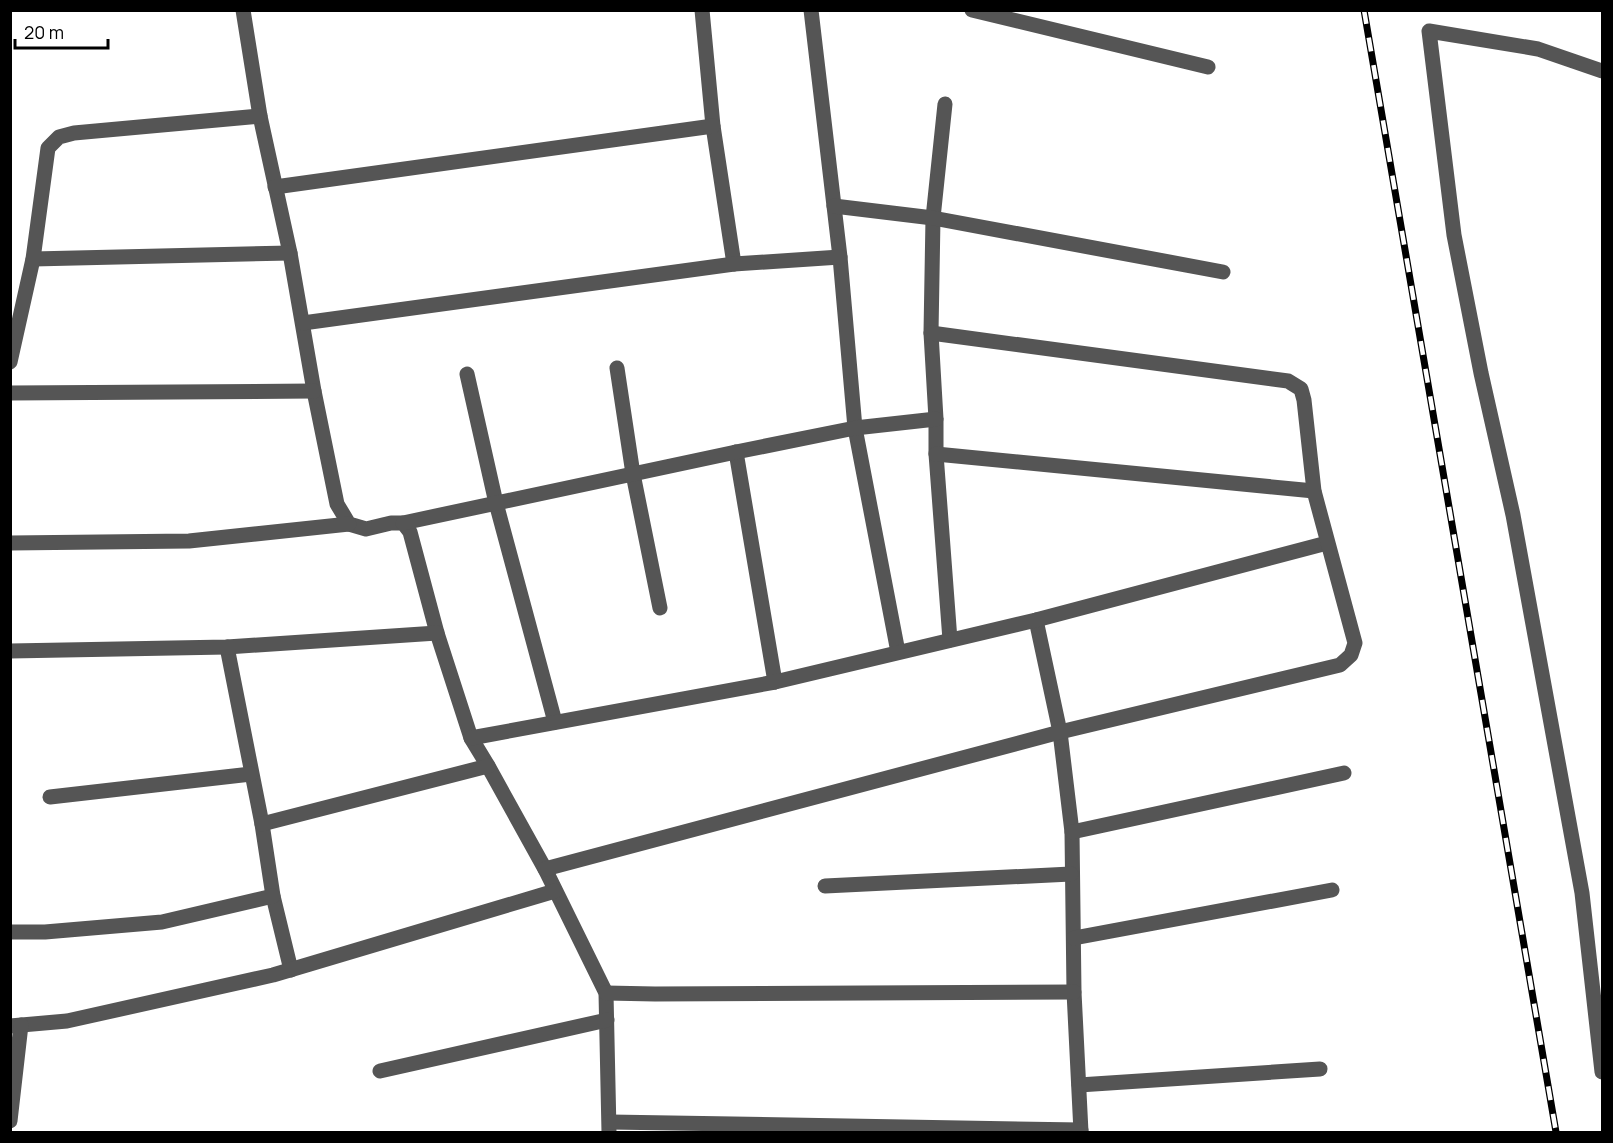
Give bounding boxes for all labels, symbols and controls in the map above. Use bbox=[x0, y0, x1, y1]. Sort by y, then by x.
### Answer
scale bar bbox=[15, 12, 108, 50]
text: 20 m bbox=[24, 20, 64, 44]

